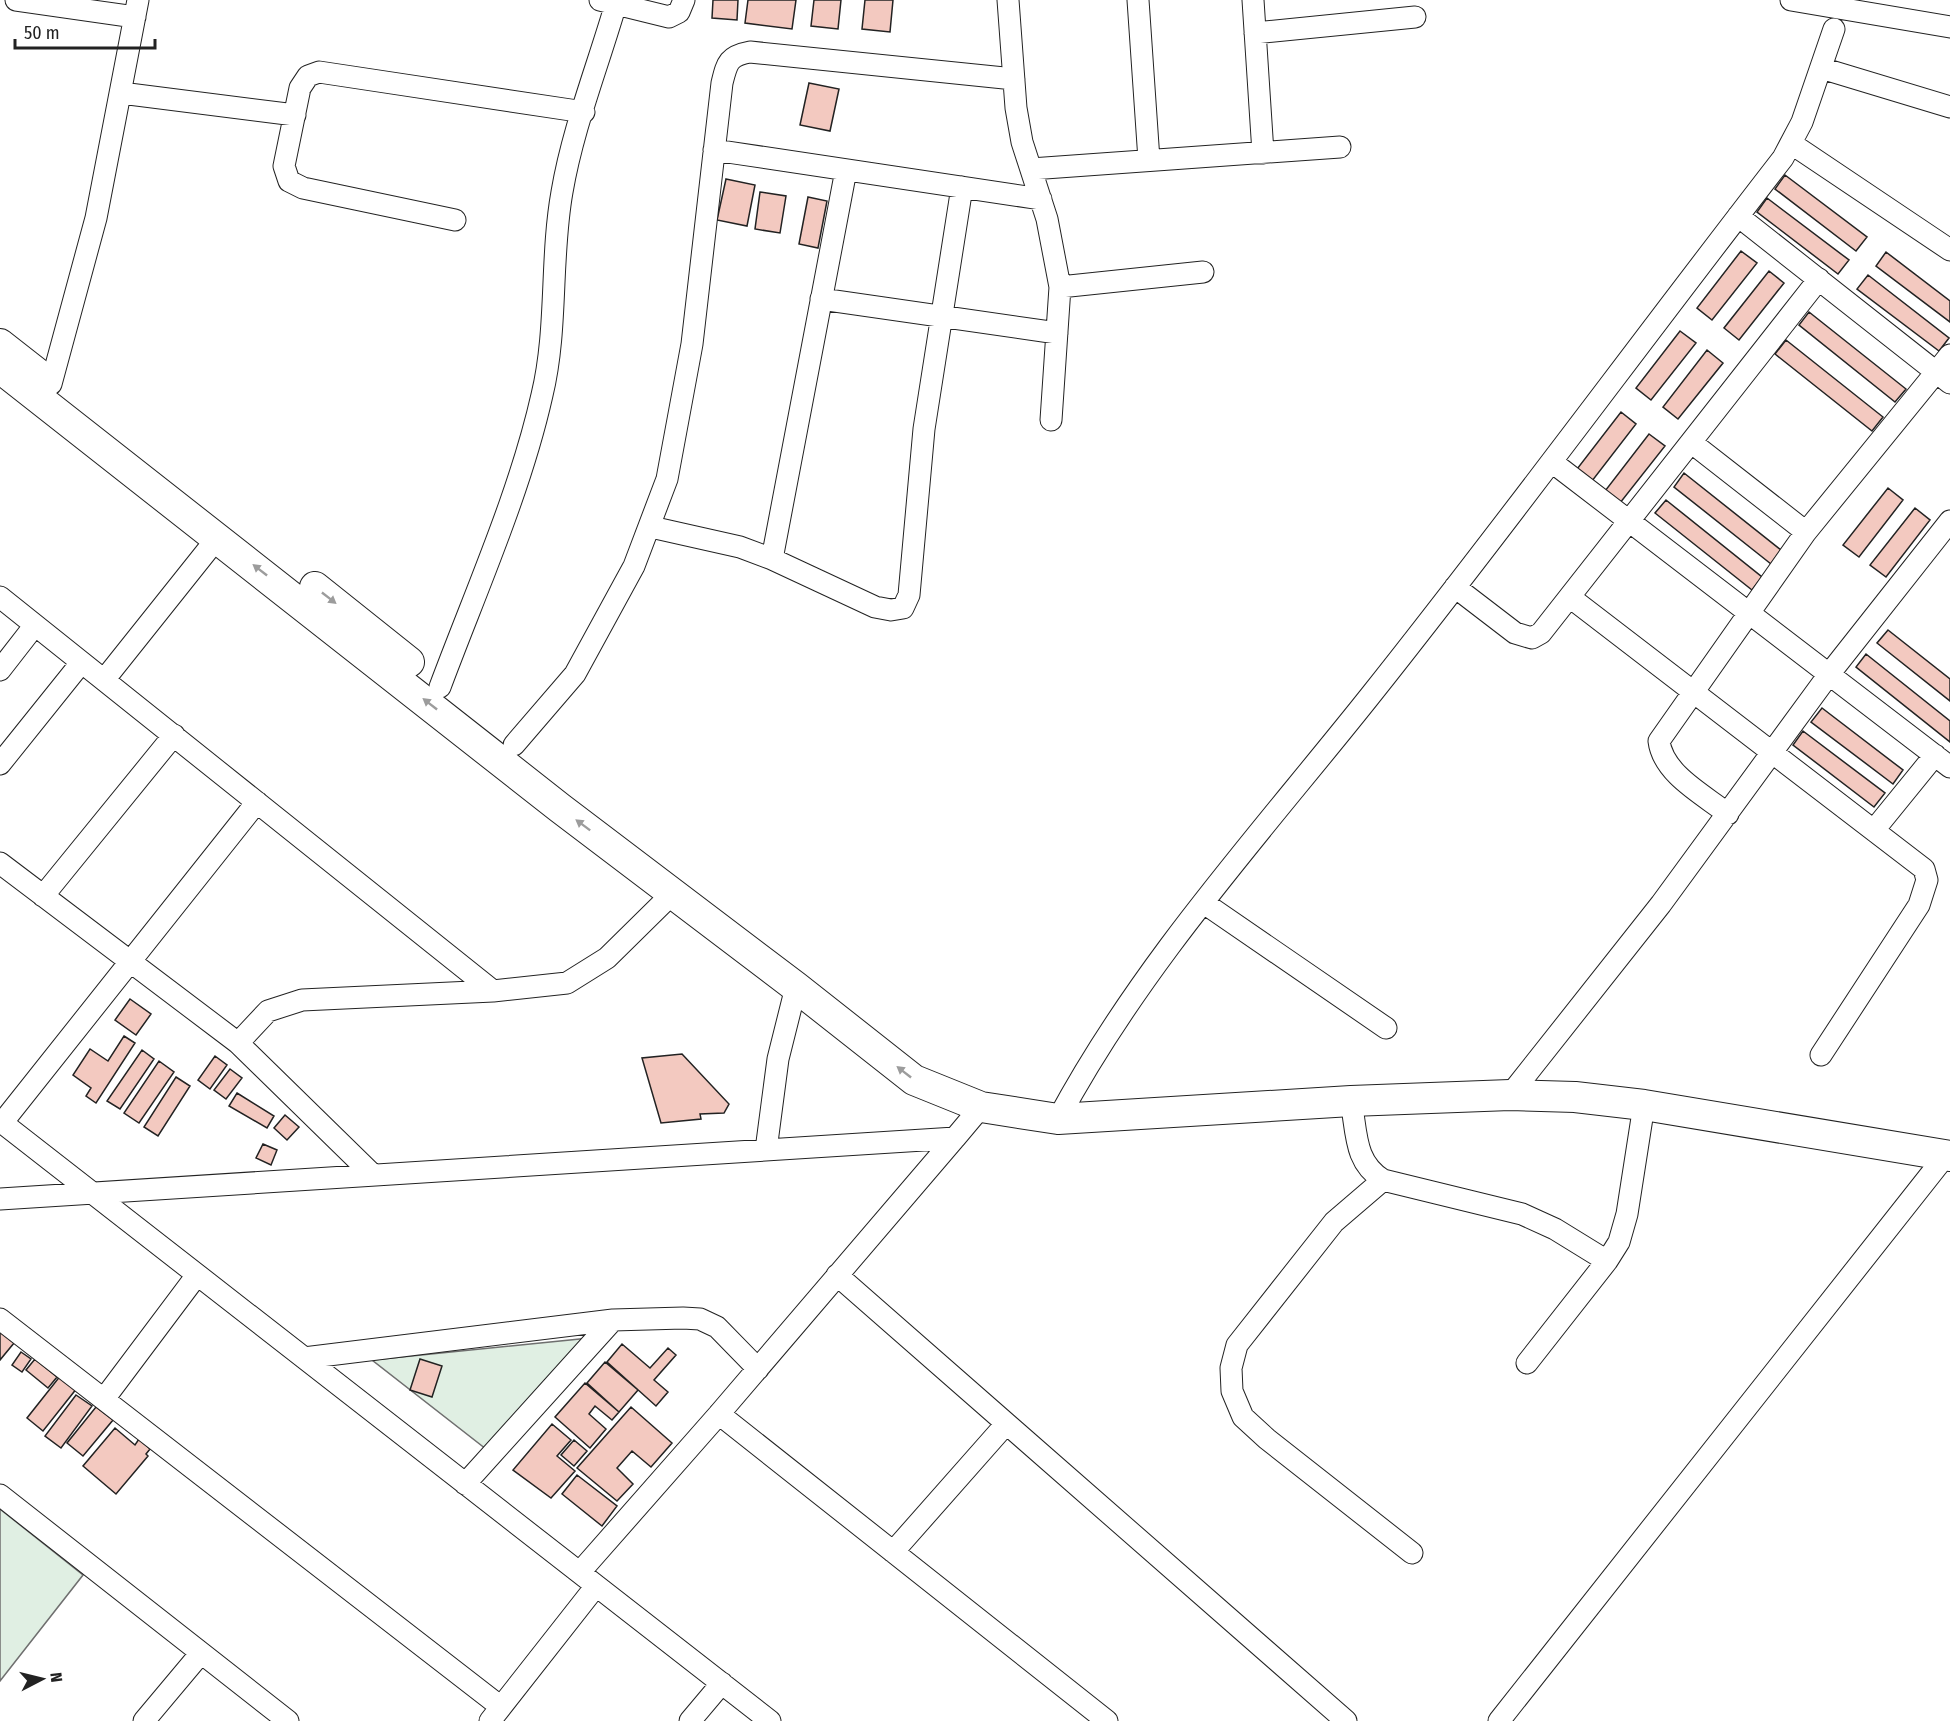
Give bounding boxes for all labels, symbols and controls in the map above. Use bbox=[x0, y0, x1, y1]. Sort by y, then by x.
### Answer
scale bar bbox=[15, 12, 154, 50]
text: 50 m bbox=[24, 22, 60, 44]
one-way arrow bbox=[252, 564, 268, 577]
one-way arrow bbox=[321, 592, 337, 605]
one-way arrow bbox=[422, 699, 437, 711]
one-way arrow bbox=[575, 819, 591, 831]
one-way arrow bbox=[896, 1067, 911, 1079]
north arrow bbox=[12, 1649, 72, 1709]
text: N bbox=[46, 1671, 66, 1683]

